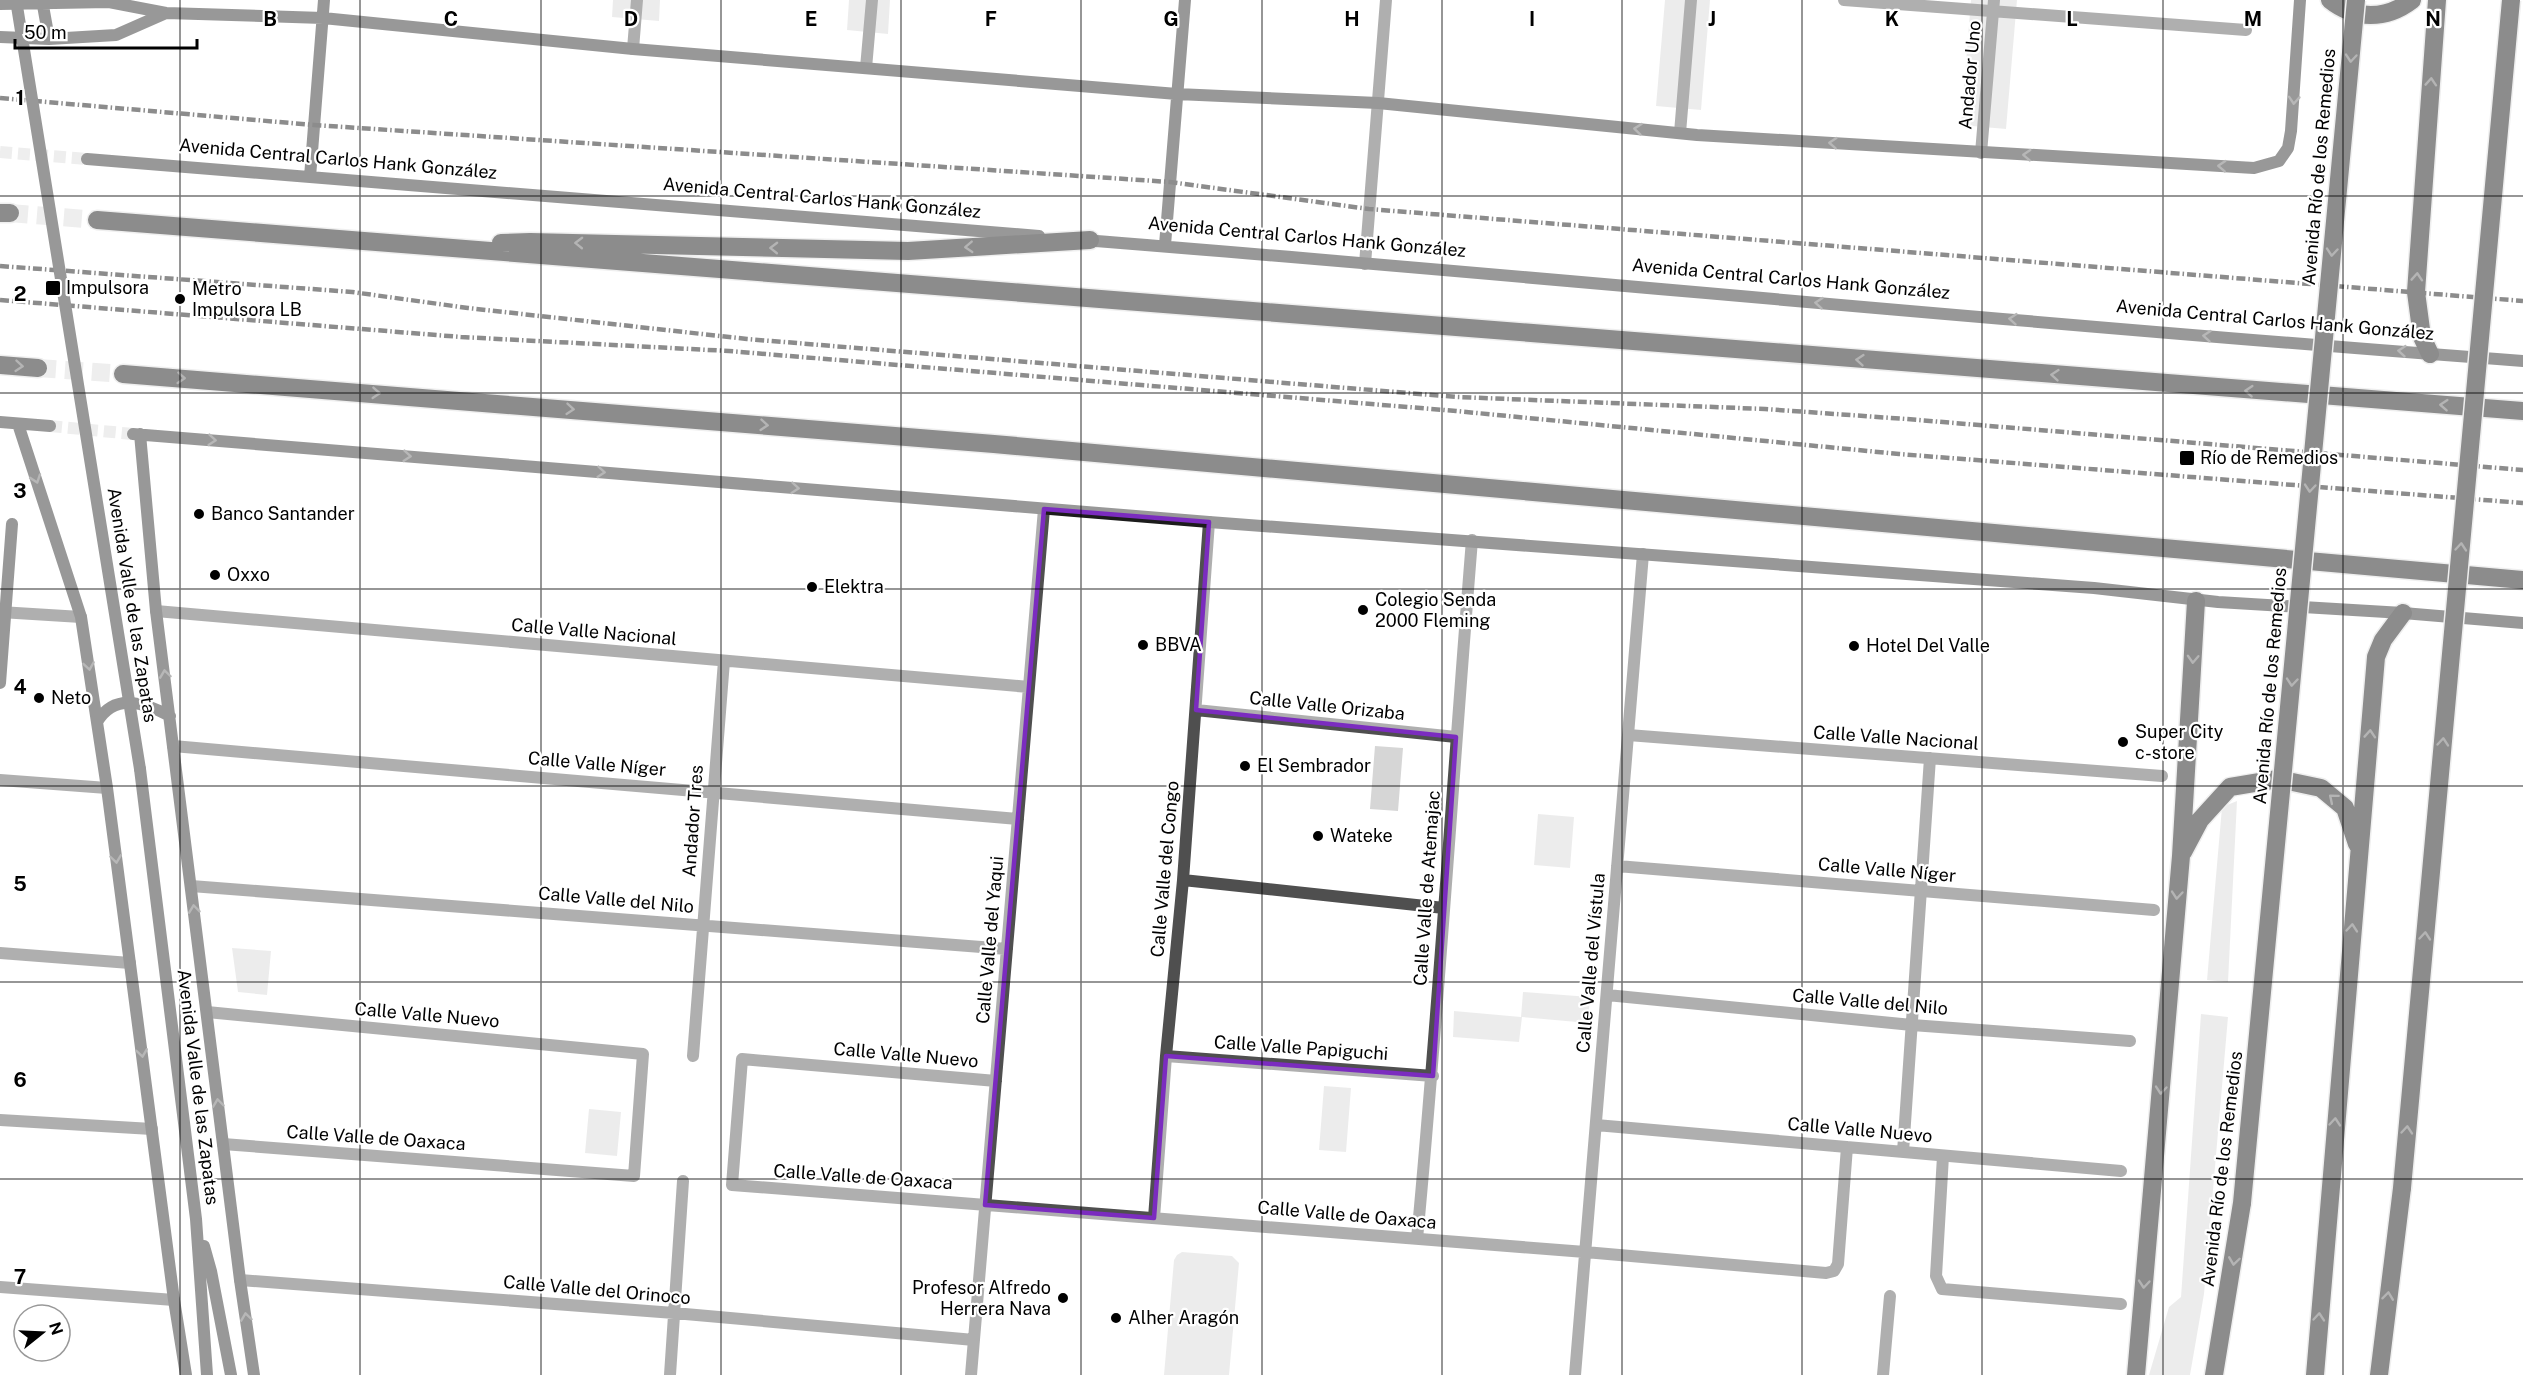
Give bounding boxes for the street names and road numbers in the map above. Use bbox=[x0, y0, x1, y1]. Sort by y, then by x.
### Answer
street label: Andador Uno bbox=[1954, 20, 1985, 130]
street label: Avenida Río de los Remedios bbox=[2298, 48, 2339, 286]
street label: Avenida Central Carlos Hank González bbox=[178, 134, 498, 183]
street label: Avenida Central Carlos Hank González bbox=[662, 173, 982, 222]
street label: Avenida Central Carlos Hank González bbox=[1147, 212, 1467, 261]
street label: Avenida Central Carlos Hank González bbox=[1631, 254, 1951, 303]
street label: Avenida Central Carlos Hank González bbox=[2115, 295, 2435, 344]
street label: Avenida Valle de las Zapatas bbox=[104, 486, 161, 724]
street label: Avenida Río de los Remedios bbox=[2249, 567, 2290, 805]
street label: Calle Valle Nacional bbox=[510, 614, 678, 649]
street label: Calle Valle Orizaba bbox=[1248, 687, 1406, 724]
street label: Calle Valle Nacional bbox=[1813, 721, 1980, 754]
street label: Calle Valle Níger bbox=[527, 747, 667, 780]
street label: Andador Tres bbox=[678, 764, 707, 878]
street label: Calle Valle del Congo bbox=[1146, 780, 1183, 958]
street label: Calle Valle de Atemajac bbox=[1409, 789, 1444, 986]
street label: Calle Valle Níger bbox=[1817, 853, 1957, 886]
street label: Calle Valle del Yaqui bbox=[972, 855, 1007, 1025]
street label: Calle Valle del Vístula bbox=[1572, 872, 1609, 1054]
street label: Calle Valle del Nilo bbox=[537, 882, 695, 917]
street label: Avenida Valle de las Zapatas bbox=[174, 968, 223, 1206]
street label: Calle Valle del Nilo bbox=[1791, 984, 1949, 1019]
street label: Calle Valle Nuevo bbox=[354, 998, 500, 1031]
street label: Calle Valle Papiguchi bbox=[1213, 1031, 1389, 1064]
street label: Calle Valle Nuevo bbox=[833, 1038, 979, 1071]
street label: Avenida Río de los Remedios bbox=[2197, 1050, 2246, 1288]
street label: Calle Valle Nuevo bbox=[1787, 1113, 1933, 1146]
street label: Calle Valle de Oaxaca bbox=[286, 1121, 466, 1154]
street label: Calle Valle de Oaxaca bbox=[773, 1160, 953, 1193]
street label: Calle Valle de Oaxaca bbox=[1257, 1196, 1437, 1233]
street label: Calle Valle del Orinoco bbox=[502, 1271, 692, 1308]

